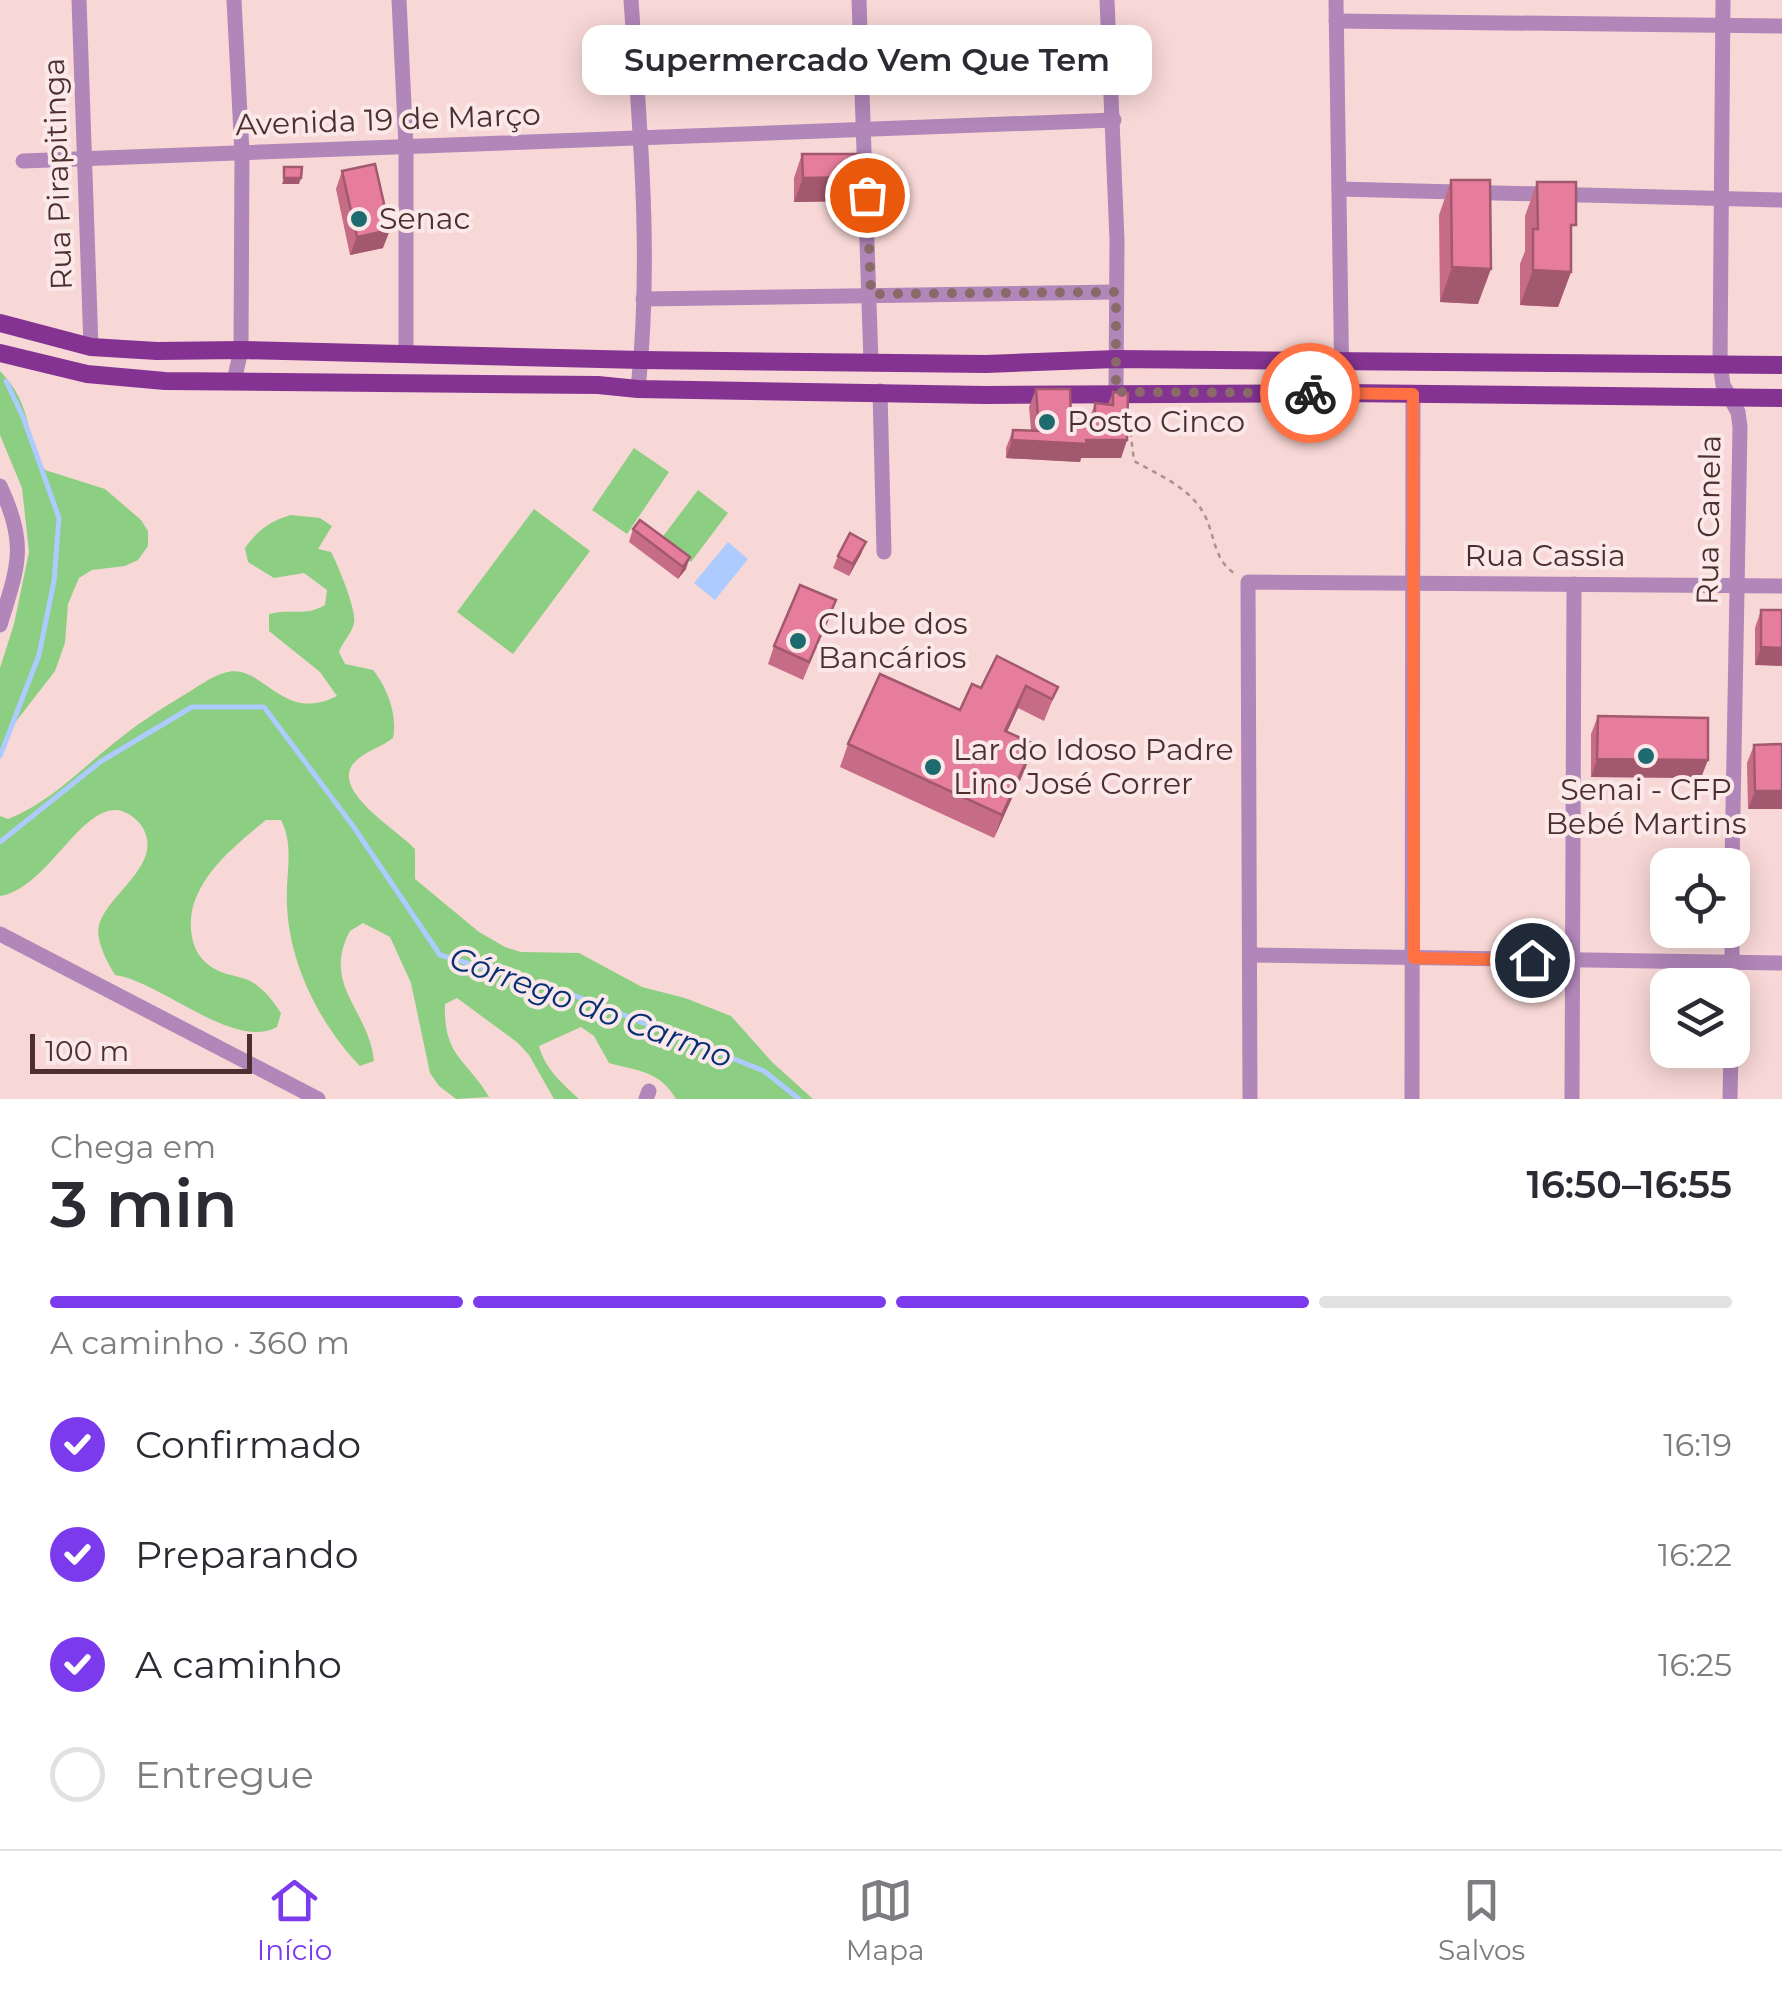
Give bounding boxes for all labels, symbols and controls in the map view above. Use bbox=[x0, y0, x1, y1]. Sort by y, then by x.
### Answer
callout: Supermercado Vem Que Tem bbox=[582, 25, 1152, 95]
text: Supermercado Vem Que Tem bbox=[624, 40, 1110, 79]
street label: Rua Pirapitinga bbox=[35, 57, 80, 291]
street label: Avenida 19 de Março bbox=[235, 96, 541, 143]
pin bbox=[825, 153, 910, 238]
icon: bag bbox=[840, 168, 895, 223]
place label: Senac bbox=[379, 200, 470, 237]
marker: Senac bbox=[348, 208, 370, 230]
courier bbox=[1260, 343, 1360, 443]
icon: bike bbox=[1283, 366, 1338, 421]
place label: Posto Cinco bbox=[1067, 403, 1245, 440]
marker: Posto Cinco bbox=[1036, 411, 1058, 433]
street label: Rua Canela bbox=[1689, 435, 1728, 605]
street label: Rua Cassia bbox=[1464, 537, 1626, 574]
place label: Clube dos Bancários bbox=[818, 605, 968, 676]
marker: Clube dos Bancários bbox=[787, 630, 809, 652]
place label: Lar do Idoso Padre Lino José Correr bbox=[953, 731, 1234, 802]
marker: Senai - CFP Bebé Martins bbox=[1635, 745, 1657, 767]
marker: Lar do Idoso Padre Lino José Correr bbox=[922, 756, 944, 778]
place label: Senai - CFP Bebé Martins bbox=[1545, 771, 1747, 842]
map controls bbox=[1650, 848, 1750, 1068]
button: locate bbox=[1650, 848, 1750, 948]
pin bbox=[1490, 918, 1575, 1003]
icon: home bbox=[1505, 933, 1560, 988]
water label: Córrego do Carmo bbox=[445, 937, 738, 1076]
button: layers bbox=[1650, 968, 1750, 1068]
scale bar bbox=[30, 1029, 252, 1074]
text: 100 m bbox=[45, 1034, 129, 1068]
text: Chega em bbox=[50, 1127, 216, 1166]
text: 16:50–16:55 bbox=[1526, 1161, 1732, 1208]
text: 3 min bbox=[50, 1164, 238, 1243]
text: A caminho · 360 m bbox=[50, 1323, 350, 1362]
icon: check bbox=[50, 1417, 105, 1472]
text: Confirmado bbox=[135, 1421, 361, 1468]
text: 16:19 bbox=[1663, 1425, 1732, 1464]
icon: check bbox=[50, 1527, 105, 1582]
text: Preparando bbox=[135, 1531, 359, 1578]
text: 16:22 bbox=[1658, 1535, 1732, 1574]
icon: check bbox=[50, 1637, 105, 1692]
text: A caminho bbox=[135, 1641, 342, 1688]
text: 16:25 bbox=[1658, 1645, 1732, 1684]
text: Entregue bbox=[135, 1751, 314, 1798]
tab: Início bbox=[257, 1873, 332, 1967]
tab: Mapa bbox=[846, 1873, 924, 1967]
tab: Salvos bbox=[1438, 1873, 1525, 1967]

